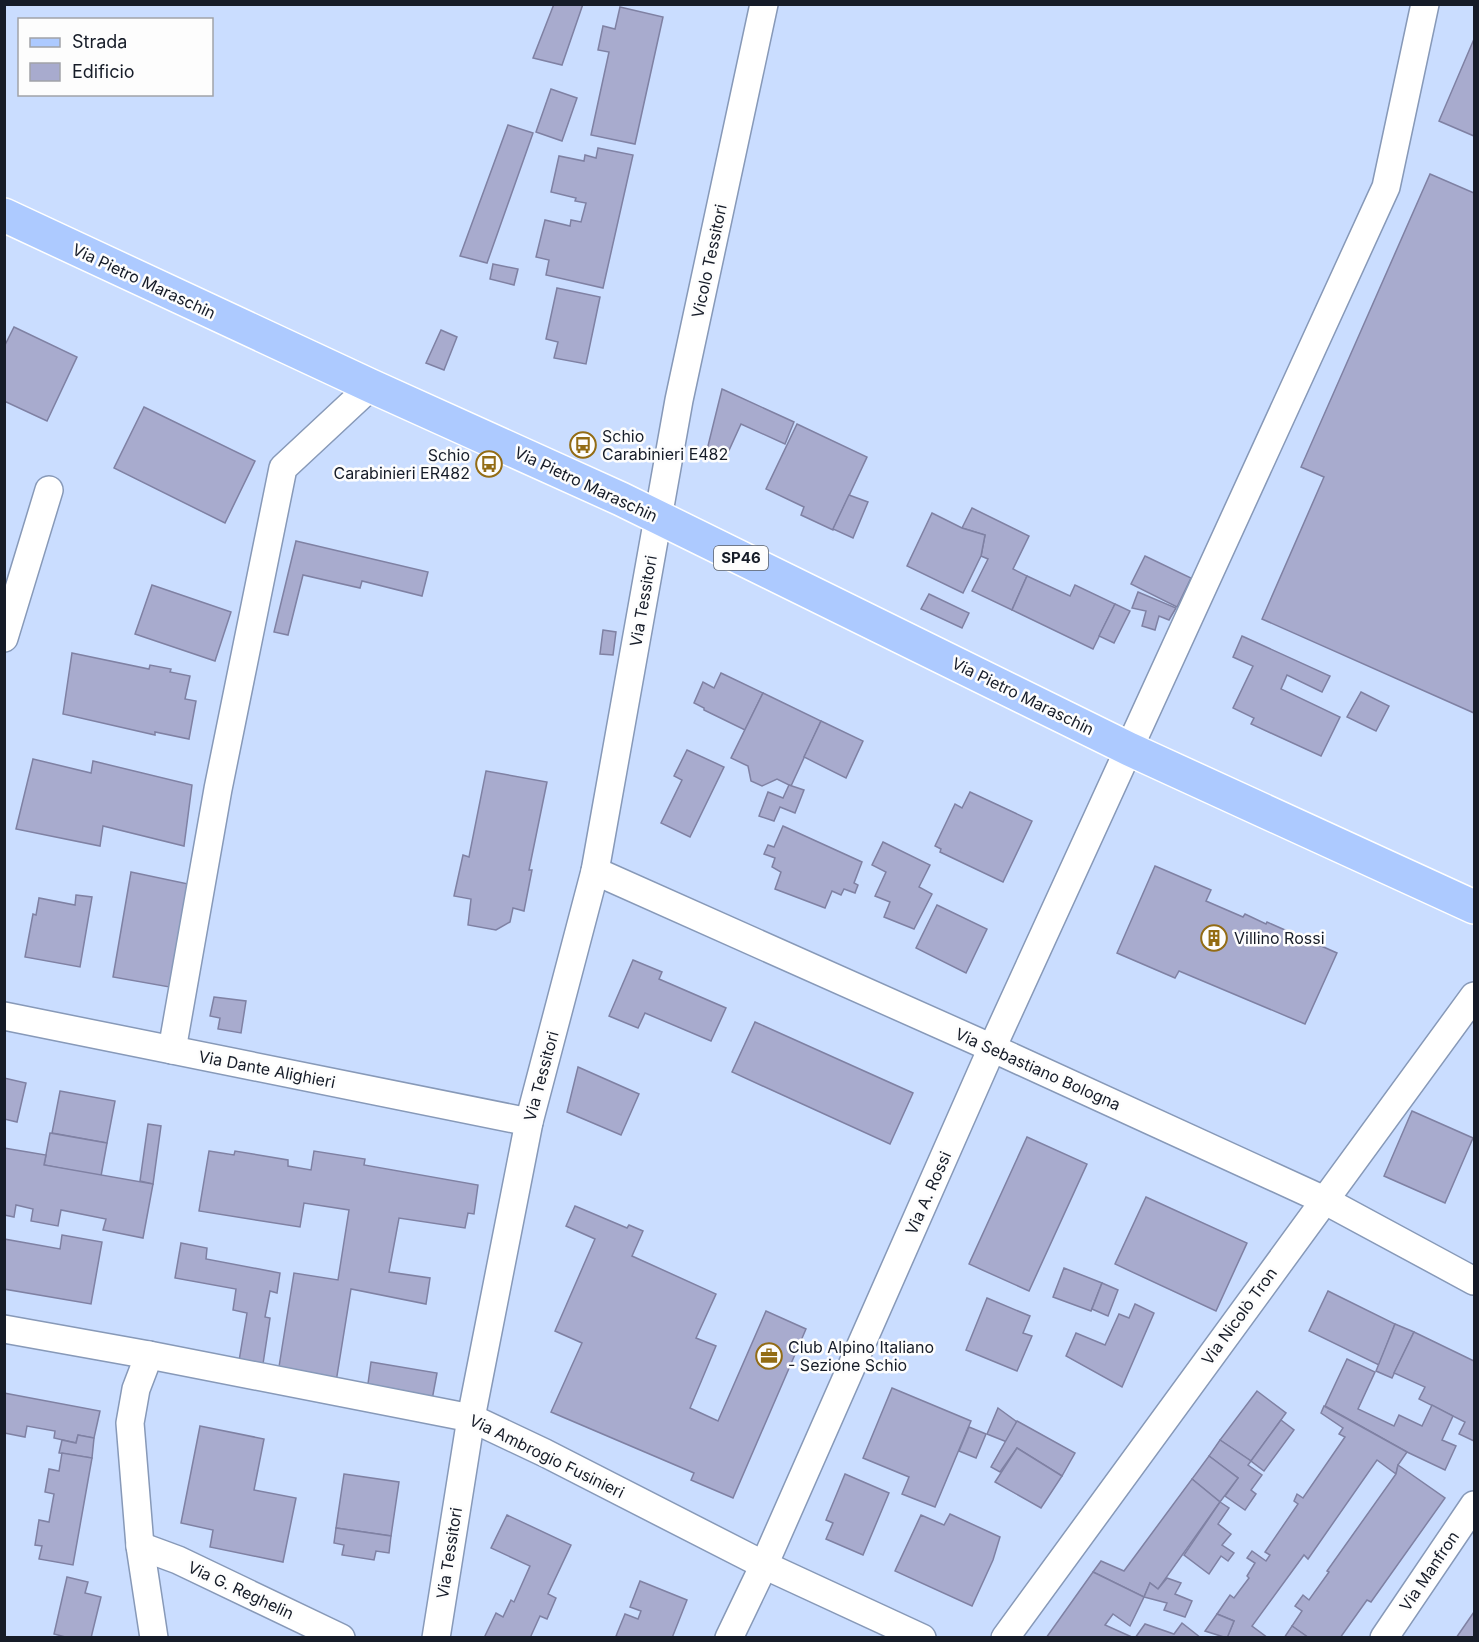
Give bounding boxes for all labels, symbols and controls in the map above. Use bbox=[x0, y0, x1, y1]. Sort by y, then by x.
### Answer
legend bbox=[18, 18, 213, 96]
text: Strada bbox=[72, 31, 127, 52]
text: Edificio bbox=[72, 61, 135, 82]
street label: Vicolo Tessitori bbox=[687, 202, 731, 320]
street label: Via Pietro Maraschin bbox=[69, 239, 219, 323]
place label: Schio Carabinieri E482 bbox=[602, 426, 728, 464]
bus stop icon: Schio Carabinieri E482 bbox=[568, 430, 598, 460]
street label: Via Pietro Maraschin bbox=[511, 442, 661, 526]
place label: Schio Carabinieri ER482 bbox=[333, 445, 470, 483]
bus stop icon: Schio Carabinieri ER482 bbox=[474, 449, 504, 479]
road number: SP46 bbox=[714, 546, 768, 570]
street label: Via Tessitori bbox=[625, 554, 661, 648]
street label: Via Pietro Maraschin bbox=[949, 653, 1097, 739]
building icon: Villino Rossi bbox=[1199, 923, 1229, 953]
place label: Villino Rossi bbox=[1234, 928, 1325, 948]
street label: Via Sebastiano Bologna bbox=[952, 1024, 1124, 1114]
street label: Via Tessitori bbox=[519, 1029, 563, 1123]
street label: Via Dante Alighieri bbox=[197, 1046, 337, 1092]
street label: Via A. Rossi bbox=[901, 1148, 955, 1238]
street label: Via Nicolò Tron bbox=[1197, 1263, 1281, 1369]
place label: Club Alpino Italiano - Sezione Schio bbox=[788, 1337, 934, 1375]
office icon: Club Alpino Italiano - Sezione Schio bbox=[754, 1341, 784, 1371]
street label: Via Ambrogio Fusinieri bbox=[466, 1410, 628, 1502]
street label: Via Tessitori bbox=[432, 1506, 466, 1600]
street label: Via Manfron bbox=[1395, 1527, 1463, 1615]
street label: Via G. Reghelin bbox=[185, 1557, 297, 1623]

